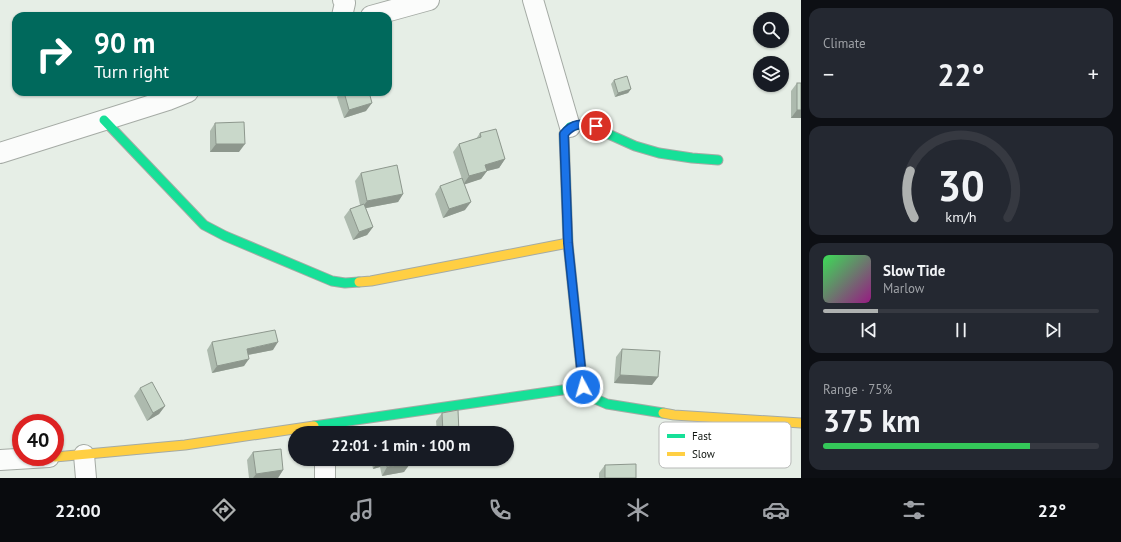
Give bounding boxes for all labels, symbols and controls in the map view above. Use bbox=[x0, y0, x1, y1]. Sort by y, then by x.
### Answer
map controls bbox=[753, 12, 789, 92]
button: search bbox=[753, 12, 789, 48]
text: 90 m bbox=[94, 24, 155, 61]
icon: right bbox=[28, 28, 80, 80]
text: Climate bbox=[823, 35, 866, 52]
text: 22° bbox=[937, 55, 985, 94]
button: layers bbox=[753, 56, 789, 92]
text: Turn right bbox=[94, 60, 169, 83]
text: − bbox=[823, 60, 834, 88]
text: + bbox=[1088, 60, 1099, 88]
pin bbox=[579, 109, 613, 143]
icon: arrive bbox=[585, 115, 607, 137]
text: 30 bbox=[937, 159, 985, 212]
text: km/h bbox=[945, 207, 977, 226]
text: Slow Tide bbox=[883, 261, 945, 280]
text: Marlow bbox=[883, 280, 924, 297]
icon: previous bbox=[858, 319, 880, 341]
icon: pause bbox=[950, 319, 972, 341]
icon: next bbox=[1042, 319, 1064, 341]
position arrow bbox=[562, 366, 604, 408]
text: Range · 75% bbox=[823, 381, 892, 398]
text: 375 km bbox=[823, 401, 921, 440]
speed limit sign: 40 bbox=[12, 414, 64, 466]
legend bbox=[659, 422, 791, 468]
text: Fast bbox=[692, 429, 712, 443]
text: 22:01 · 1 min · 100 m bbox=[332, 436, 470, 455]
text: Slow bbox=[692, 447, 715, 461]
icon: directions bbox=[210, 496, 238, 524]
icon: music bbox=[348, 496, 376, 524]
icon: phone bbox=[486, 496, 514, 524]
icon: climate bbox=[624, 496, 652, 524]
icon: car bbox=[762, 496, 790, 524]
icon: filters bbox=[900, 496, 928, 524]
text: 22:00 bbox=[55, 499, 101, 522]
text: 22° bbox=[1038, 499, 1066, 522]

